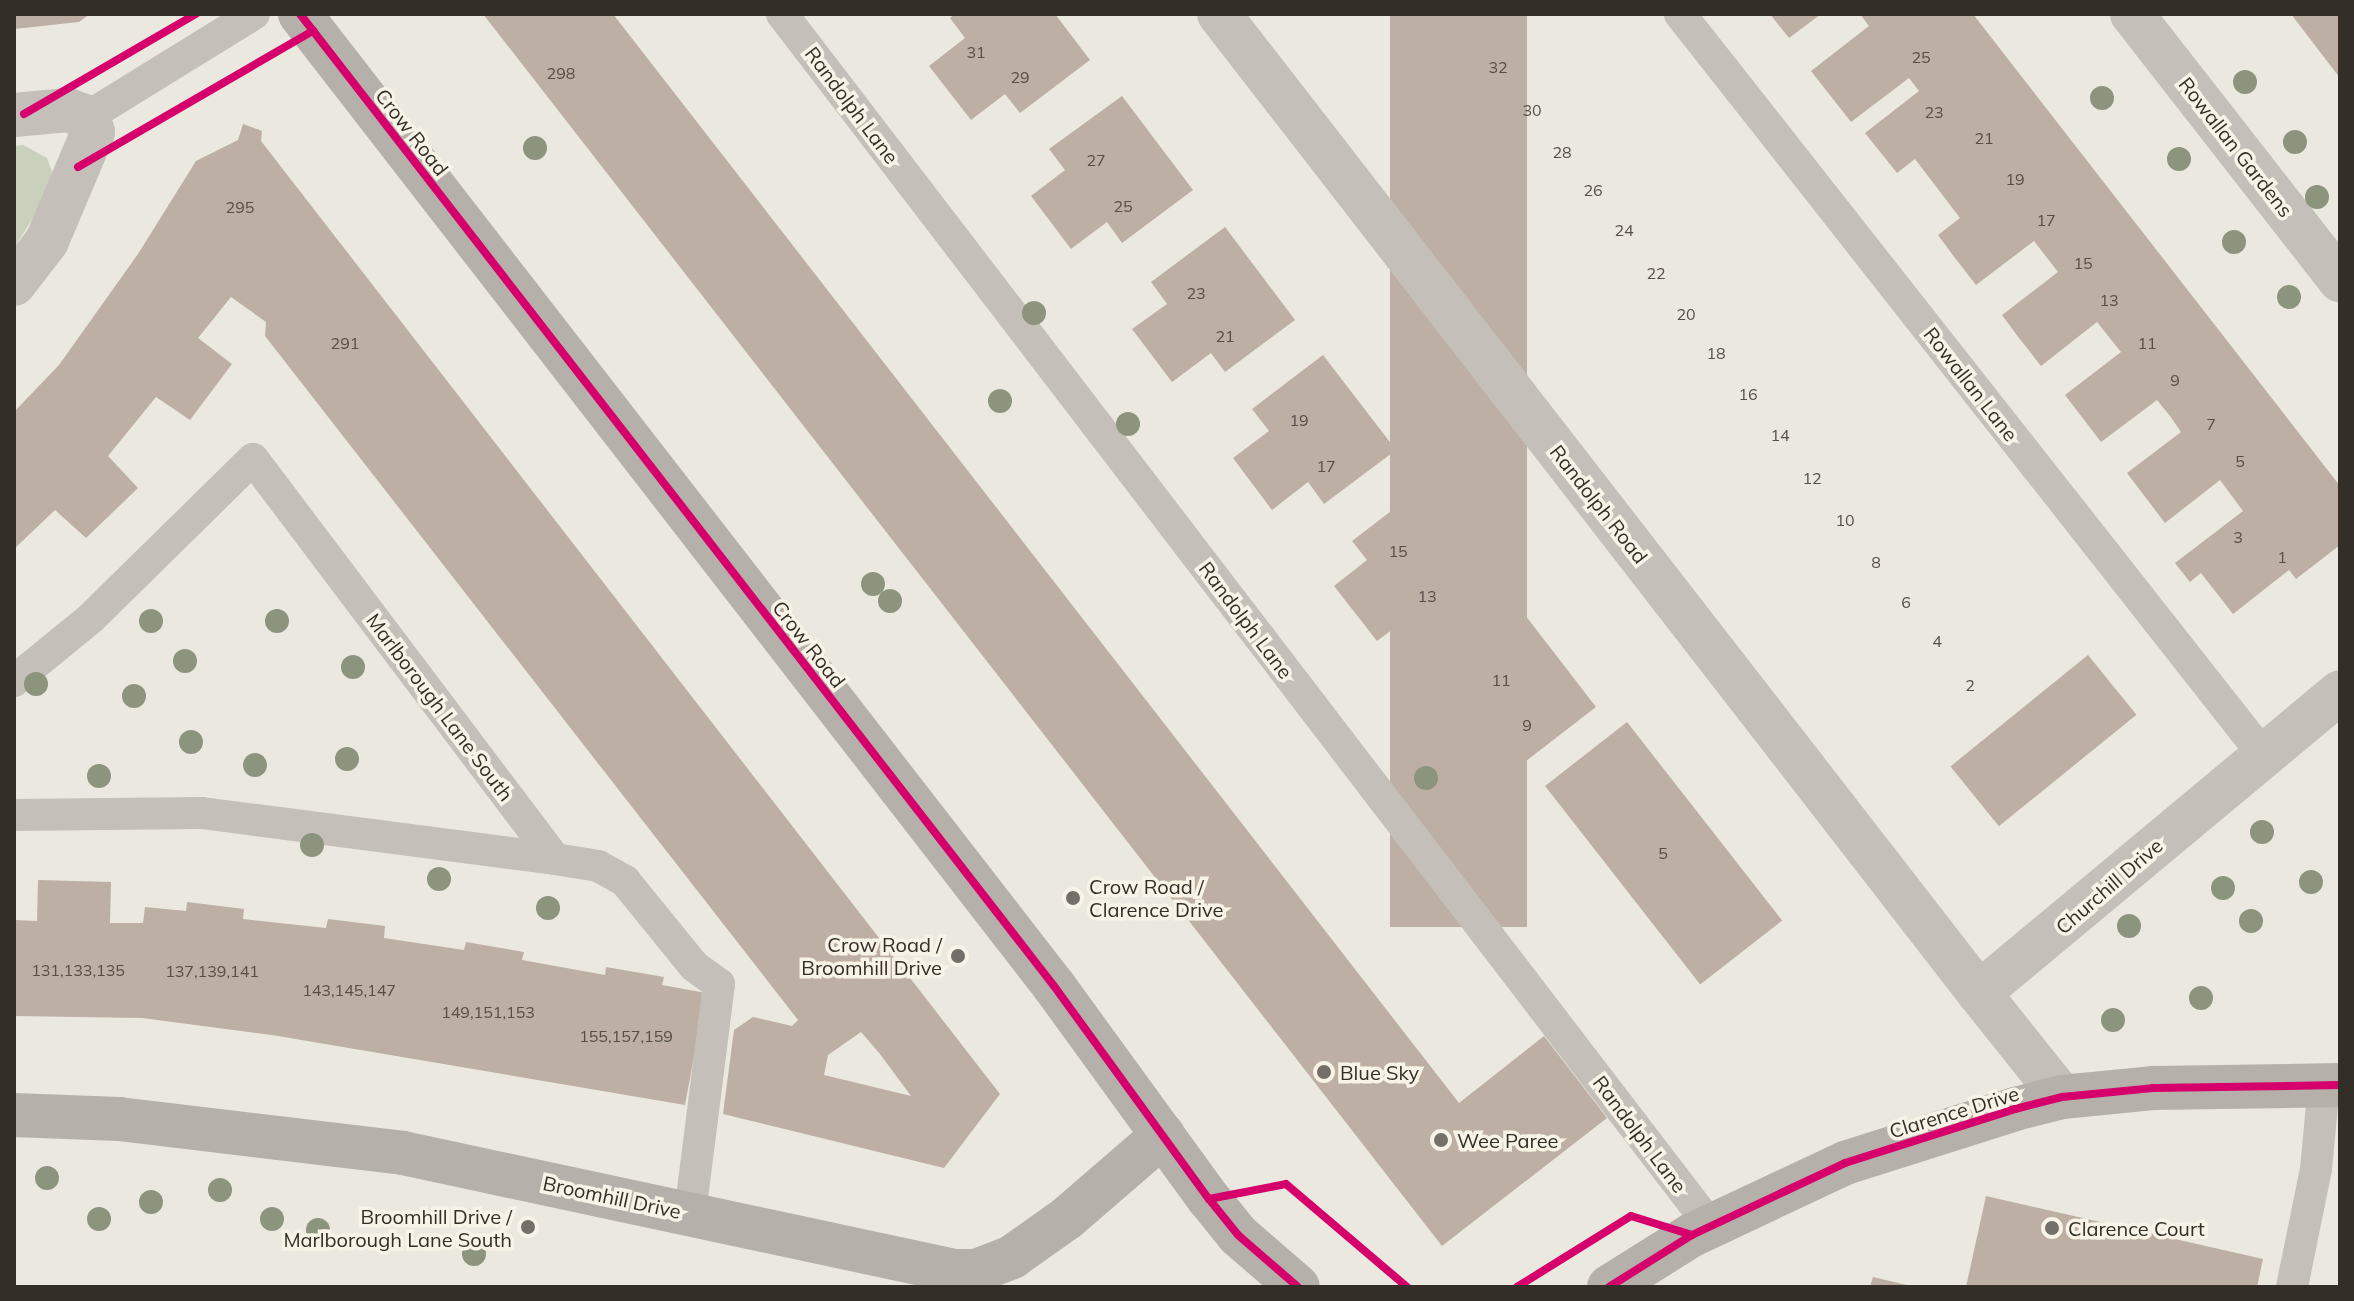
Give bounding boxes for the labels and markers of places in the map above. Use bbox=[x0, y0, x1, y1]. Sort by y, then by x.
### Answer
place label: Crow Road / Clarence Drive bbox=[1089, 874, 1223, 921]
marker: Crow Road / Clarence Drive bbox=[1064, 889, 1082, 907]
place label: Crow Road / Broomhill Drive bbox=[801, 932, 942, 979]
marker: Crow Road / Broomhill Drive bbox=[949, 947, 967, 965]
place label: Blue Sky bbox=[1340, 1060, 1419, 1084]
marker: Blue Sky bbox=[1315, 1063, 1333, 1081]
place label: Wee Paree bbox=[1457, 1128, 1558, 1152]
marker: Wee Paree bbox=[1432, 1131, 1450, 1149]
place label: Broomhill Drive / Marlborough Lane South bbox=[283, 1204, 512, 1251]
place label: Clarence Court bbox=[2068, 1216, 2205, 1240]
marker: Broomhill Drive / Marlborough Lane South bbox=[519, 1218, 537, 1236]
marker: Clarence Court bbox=[2043, 1219, 2061, 1237]

